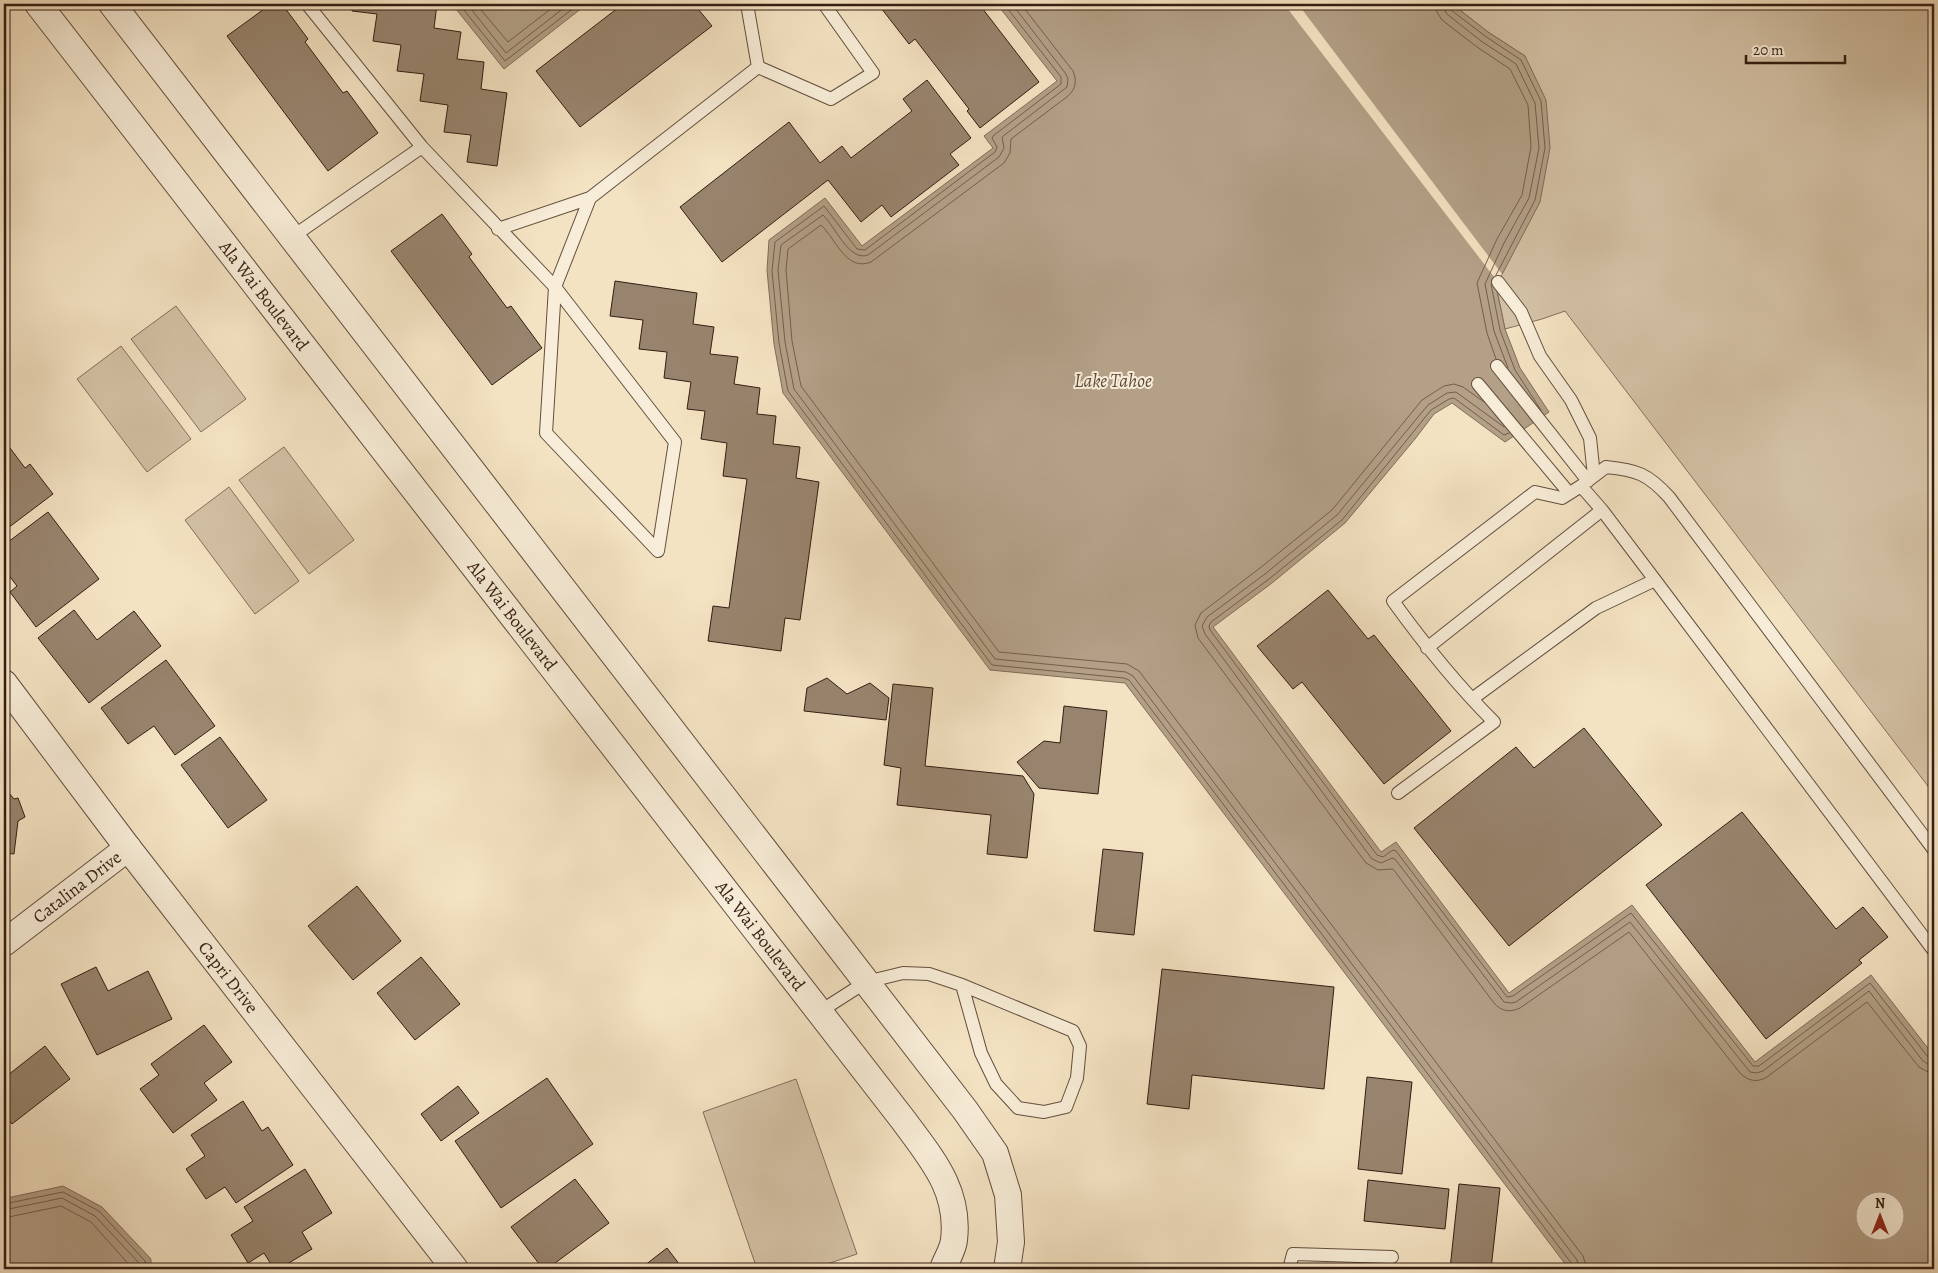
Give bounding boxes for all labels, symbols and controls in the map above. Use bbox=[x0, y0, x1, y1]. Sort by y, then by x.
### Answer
scale bar bbox=[1746, 32, 1844, 64]
text: 20 m bbox=[1753, 40, 1784, 60]
street label: Ala Wai Boulevard bbox=[213, 235, 315, 356]
water label: Lake Tahoe bbox=[1074, 368, 1152, 394]
street label: Ala Wai Boulevard bbox=[461, 555, 563, 676]
street label: Catalina Drive bbox=[28, 845, 126, 929]
street label: Ala Wai Boulevard bbox=[709, 875, 811, 996]
street label: Capri Drive bbox=[193, 936, 264, 1018]
north arrow bbox=[1856, 1190, 1906, 1240]
text: N bbox=[1875, 1194, 1885, 1213]

